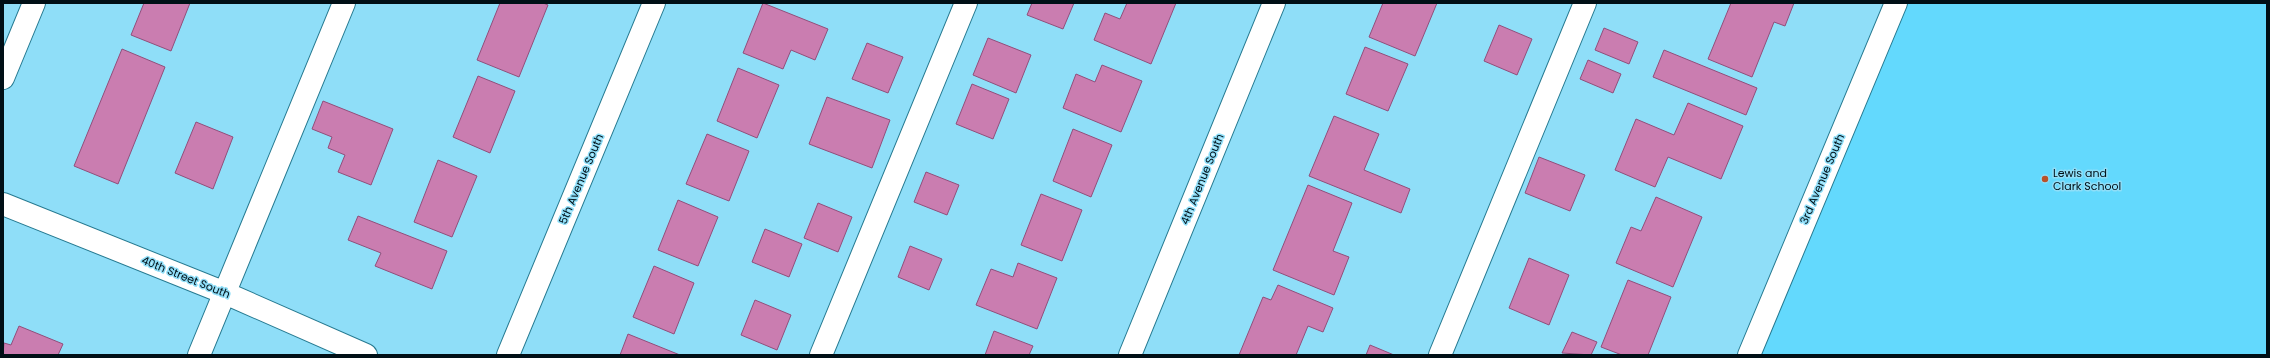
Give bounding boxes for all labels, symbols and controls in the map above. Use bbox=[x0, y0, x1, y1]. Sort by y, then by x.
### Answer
street label: 5th Avenue South bbox=[555, 131, 607, 227]
street label: 4th Avenue South bbox=[1176, 131, 1228, 227]
street label: 3rd Avenue South bbox=[1796, 131, 1848, 227]
place label: Lewis and Clark School bbox=[2053, 165, 2121, 194]
marker: Lewis and Clark School bbox=[2040, 174, 2050, 184]
street label: 40th Street South bbox=[139, 252, 233, 302]

